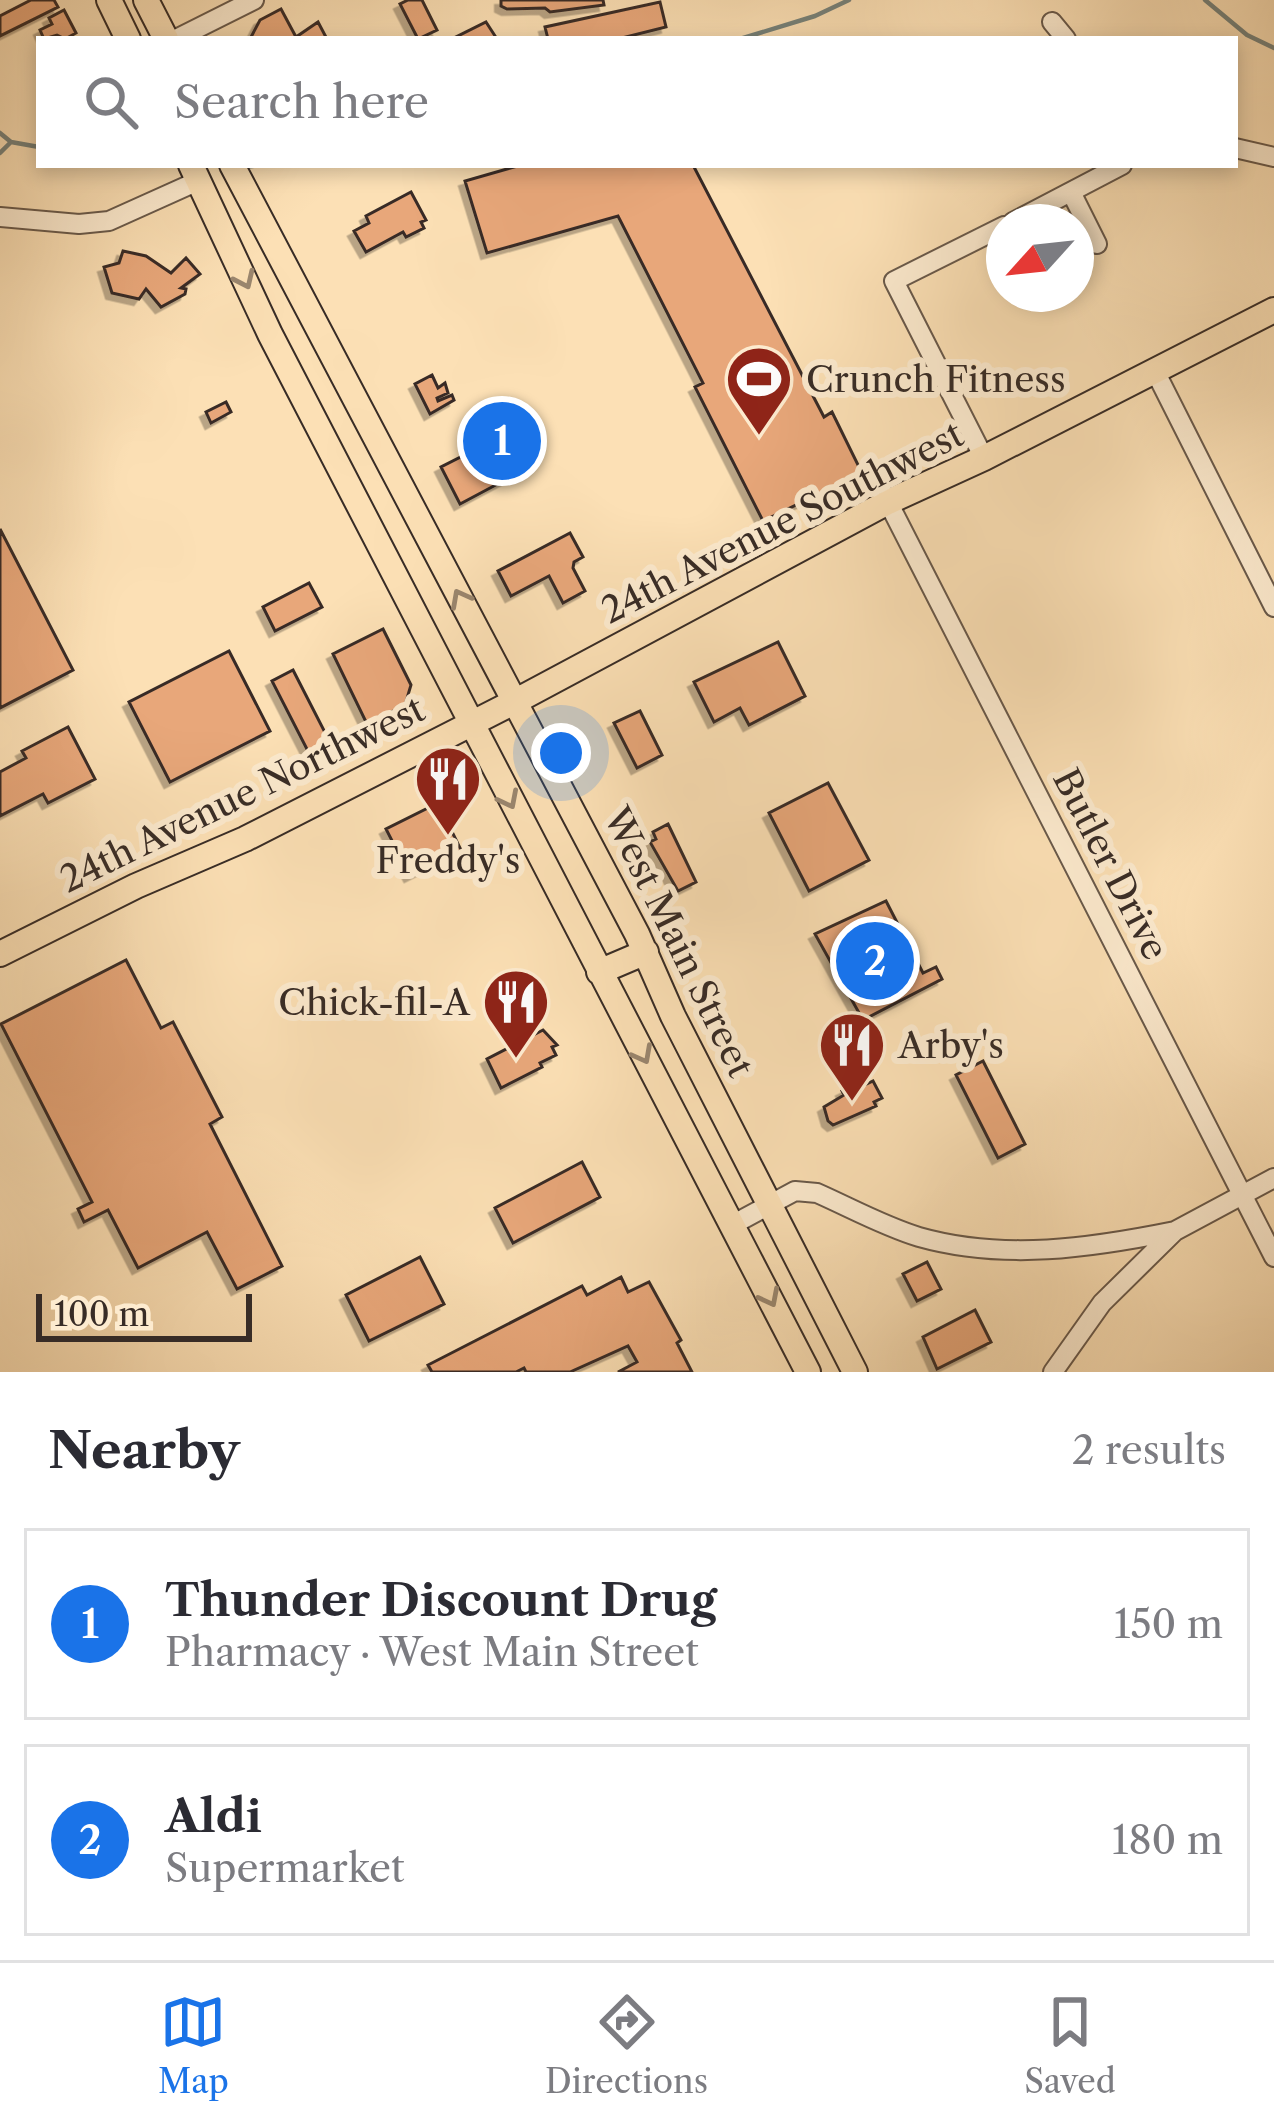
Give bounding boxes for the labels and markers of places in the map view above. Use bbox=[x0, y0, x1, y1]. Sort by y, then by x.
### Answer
sports icon: Crunch Fitness bbox=[724, 344, 794, 438]
place label: Crunch Fitness bbox=[806, 357, 1066, 401]
pin: 1 bbox=[463, 396, 541, 486]
restaurant icon: Freddy's bbox=[413, 744, 483, 838]
place label: Freddy's bbox=[376, 838, 520, 882]
pin: 2 bbox=[836, 916, 914, 1006]
restaurant icon: Chick-fil-A bbox=[481, 967, 551, 1061]
place label: Chick-fil-A bbox=[278, 980, 471, 1024]
restaurant icon: Arby's bbox=[817, 1010, 887, 1104]
place label: Arby's bbox=[897, 1023, 1004, 1067]

